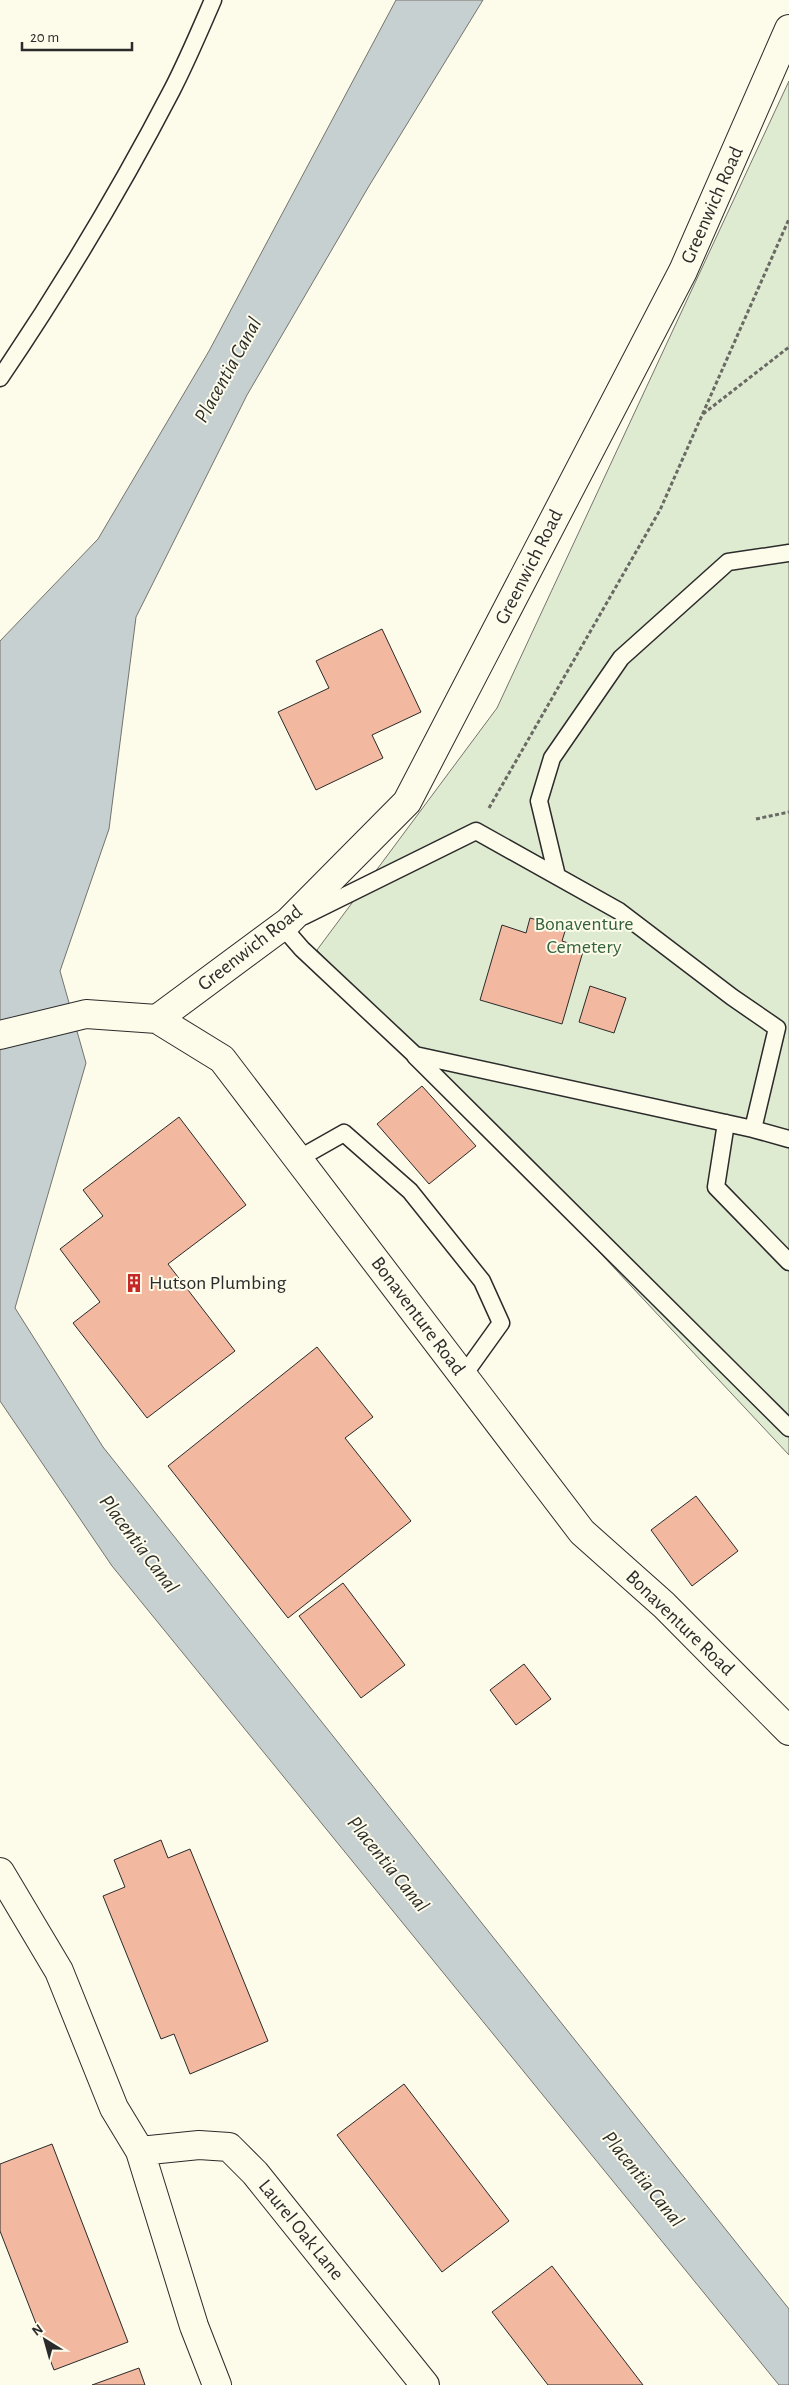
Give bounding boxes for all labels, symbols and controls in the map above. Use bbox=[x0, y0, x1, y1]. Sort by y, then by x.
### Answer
scale bar bbox=[22, 20, 132, 52]
text: 20 m bbox=[30, 30, 59, 45]
street label: Greenwich Road bbox=[677, 143, 747, 267]
water label: Placentia Canal bbox=[190, 314, 266, 426]
street label: Greenwich Road bbox=[492, 506, 566, 628]
street label: Greenwich Road bbox=[194, 901, 306, 995]
park label: Bonaventure Cemetery bbox=[534, 914, 634, 957]
street label: Bonaventure Road bbox=[367, 1253, 469, 1379]
building icon: Hutson Plumbing bbox=[123, 1272, 145, 1294]
place label: Hutson Plumbing bbox=[149, 1273, 286, 1293]
water label: Placentia Canal bbox=[95, 1491, 183, 1597]
street label: Bonaventure Road bbox=[622, 1566, 738, 1680]
water label: Placentia Canal bbox=[343, 1812, 433, 1916]
water label: Placentia Canal bbox=[598, 2127, 688, 2231]
street label: Laurel Oak Lane bbox=[255, 2176, 347, 2284]
north arrow bbox=[20, 2315, 70, 2365]
text: N bbox=[30, 2322, 46, 2339]

